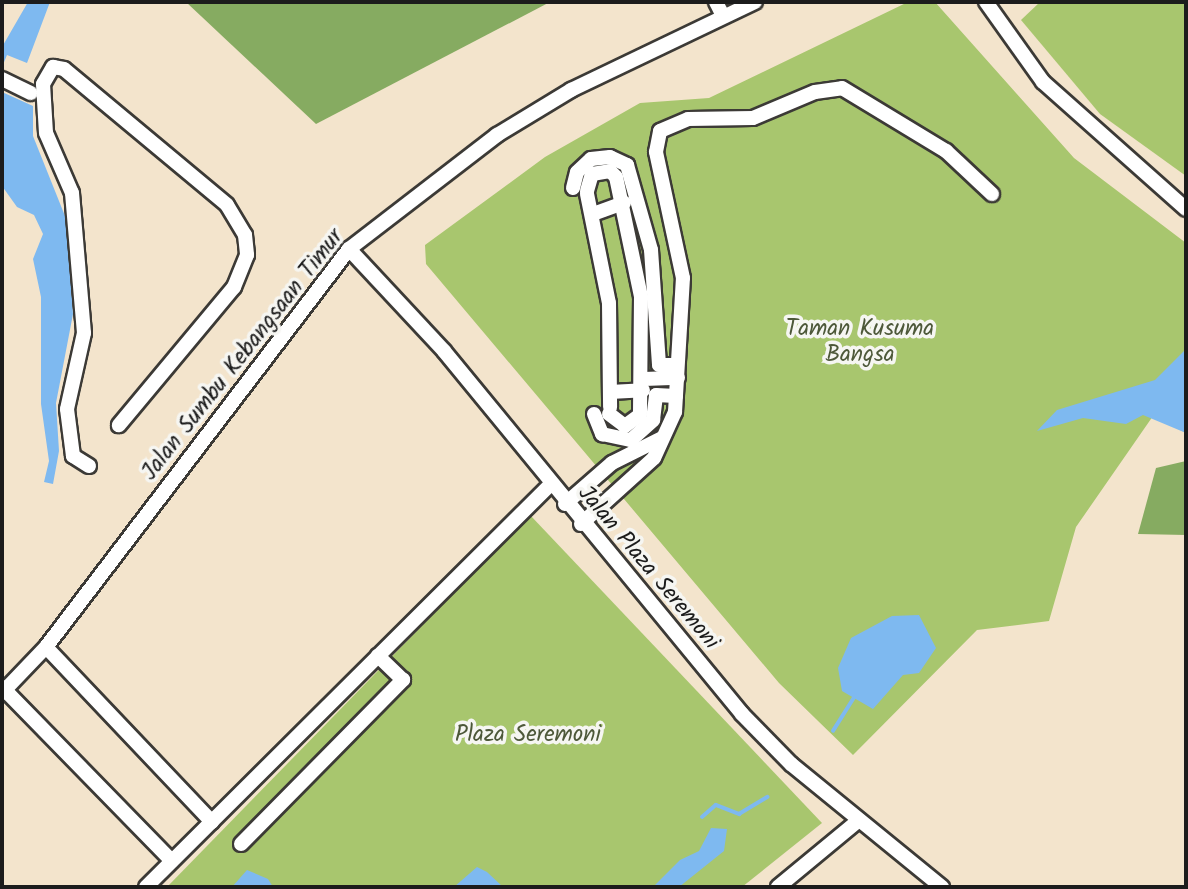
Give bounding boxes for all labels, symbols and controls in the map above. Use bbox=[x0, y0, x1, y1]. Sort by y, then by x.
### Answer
street label: Jalan Sumbu Kebangsaan Timur bbox=[136, 224, 350, 486]
park label: Taman Kusuma Bangsa bbox=[786, 315, 934, 369]
street label: Jalan Plaza Seremoni bbox=[571, 480, 725, 656]
park label: Plaza Seremoni bbox=[455, 721, 601, 749]

